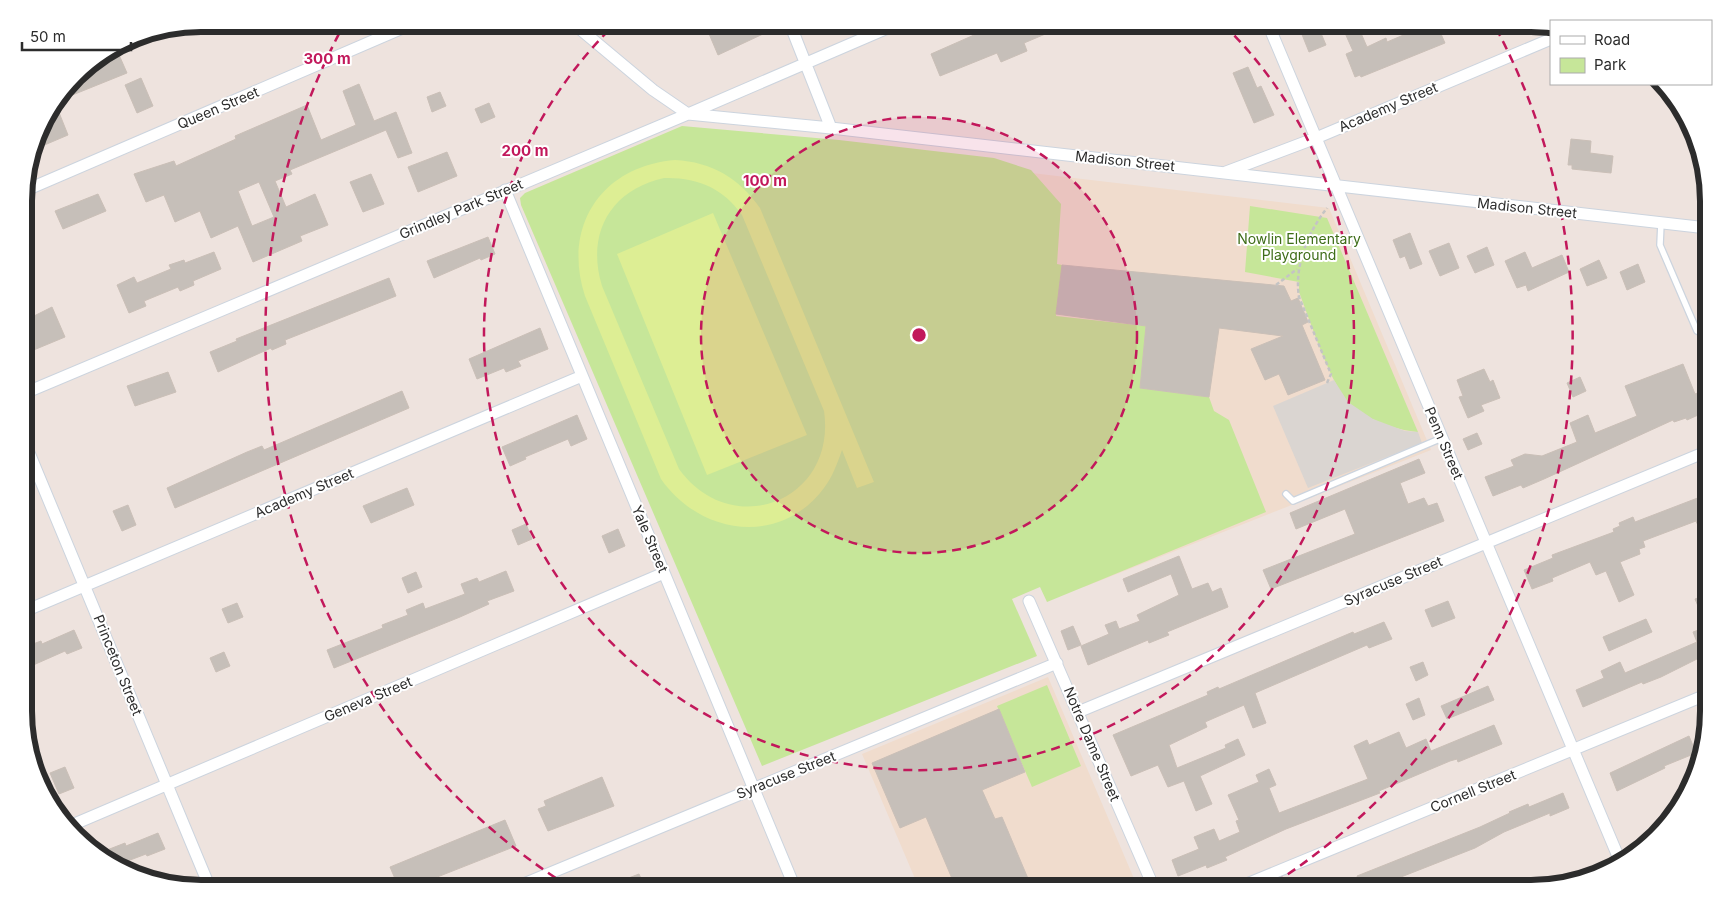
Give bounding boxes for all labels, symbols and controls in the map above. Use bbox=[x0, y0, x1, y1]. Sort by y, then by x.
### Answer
scale bar bbox=[22, 20, 131, 52]
legend bbox=[1550, 20, 1712, 85]
text: 50 m bbox=[30, 27, 66, 46]
text: Road bbox=[1594, 30, 1630, 49]
text: 300 m bbox=[303, 49, 351, 68]
text: Park bbox=[1594, 55, 1627, 74]
street label: Academy Street bbox=[1336, 78, 1440, 135]
street label: Queen Street bbox=[174, 83, 262, 132]
text: 200 m bbox=[502, 141, 548, 160]
street label: Madison Street bbox=[1074, 147, 1176, 174]
text: 100 m bbox=[743, 171, 787, 190]
street label: Grindley Park Street bbox=[396, 175, 526, 242]
street label: Madison Street bbox=[1476, 194, 1578, 221]
park label: Nowlin Elementary Playground bbox=[1237, 230, 1361, 263]
centre of rings bbox=[910, 326, 928, 344]
street label: Penn Street bbox=[1422, 404, 1467, 482]
street label: Academy Street bbox=[252, 464, 356, 521]
street label: Yale Street bbox=[629, 503, 672, 575]
street label: Syracuse Street bbox=[1341, 552, 1445, 609]
street label: Princeton Street bbox=[91, 612, 147, 718]
street label: Geneva Street bbox=[321, 672, 415, 725]
street label: Notre Dame Street bbox=[1061, 684, 1124, 804]
street label: Syracuse Street bbox=[734, 747, 838, 802]
street label: Cornell Street bbox=[1428, 765, 1518, 815]

